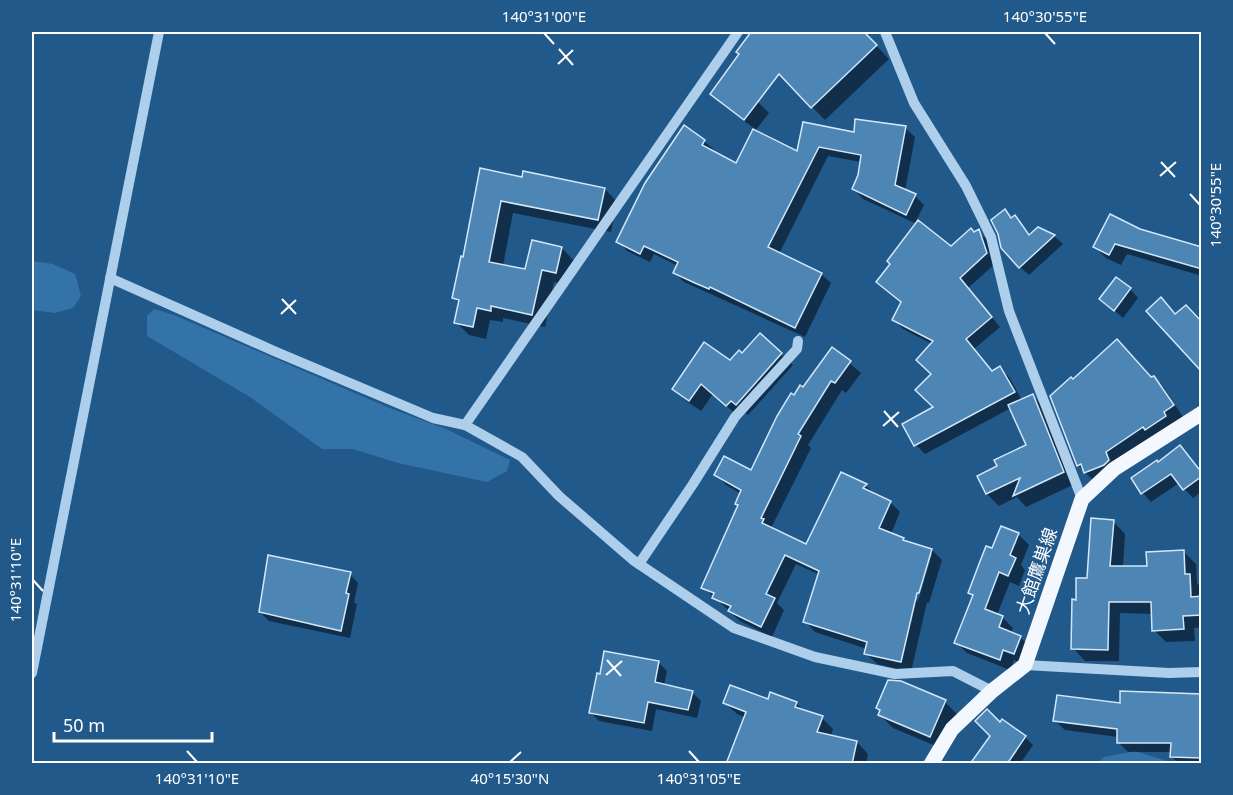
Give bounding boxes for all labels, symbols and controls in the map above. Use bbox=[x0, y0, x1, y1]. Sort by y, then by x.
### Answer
text: 140°31'00"E bbox=[502, 6, 586, 26]
text: 140°30'55"E bbox=[1003, 6, 1087, 26]
text: 140°30'55"E bbox=[1205, 163, 1225, 247]
street label: 大館鷹巣線 bbox=[1010, 524, 1062, 617]
text: 140°31'10"E bbox=[5, 538, 25, 622]
scale bar bbox=[54, 705, 212, 743]
text: 50 m bbox=[63, 713, 105, 737]
text: 140°31'10"E bbox=[155, 768, 239, 788]
text: 40°15'30"N bbox=[471, 768, 549, 788]
text: 140°31'05"E bbox=[657, 768, 741, 788]

